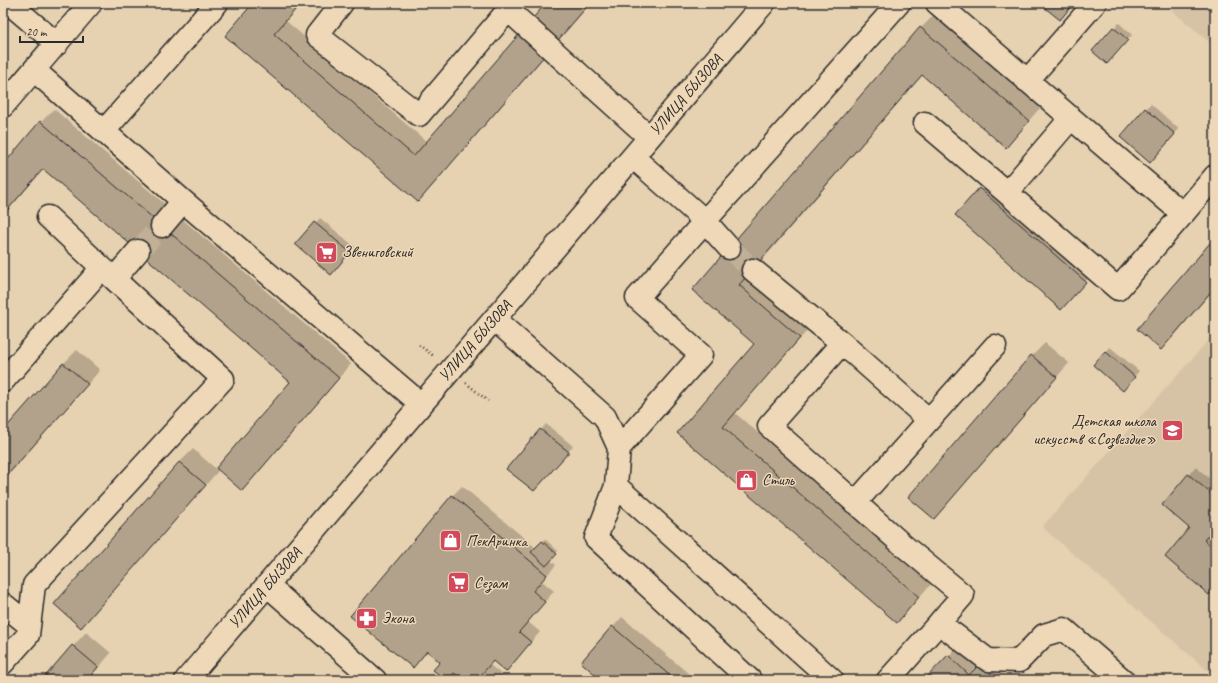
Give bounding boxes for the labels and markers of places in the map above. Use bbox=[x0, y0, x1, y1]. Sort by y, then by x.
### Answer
supermarket icon: Звениговский bbox=[313, 239, 339, 265]
place label: Звениговский bbox=[342, 242, 414, 262]
place label: Детская школа искусств «Созвездие» bbox=[1033, 411, 1158, 449]
school or university icon: Детская школа искусств «Созвездие» bbox=[1159, 417, 1185, 443]
shop icon: Стиль bbox=[734, 467, 760, 493]
place label: Стиль bbox=[762, 470, 795, 490]
shop icon: ПекАринка bbox=[438, 528, 464, 554]
place label: ПекАринка bbox=[466, 531, 528, 551]
supermarket icon: Сезам bbox=[446, 570, 472, 596]
place label: Сезам bbox=[474, 573, 509, 593]
pharmacy icon: Экона bbox=[354, 605, 380, 631]
place label: Экона bbox=[382, 608, 416, 628]

